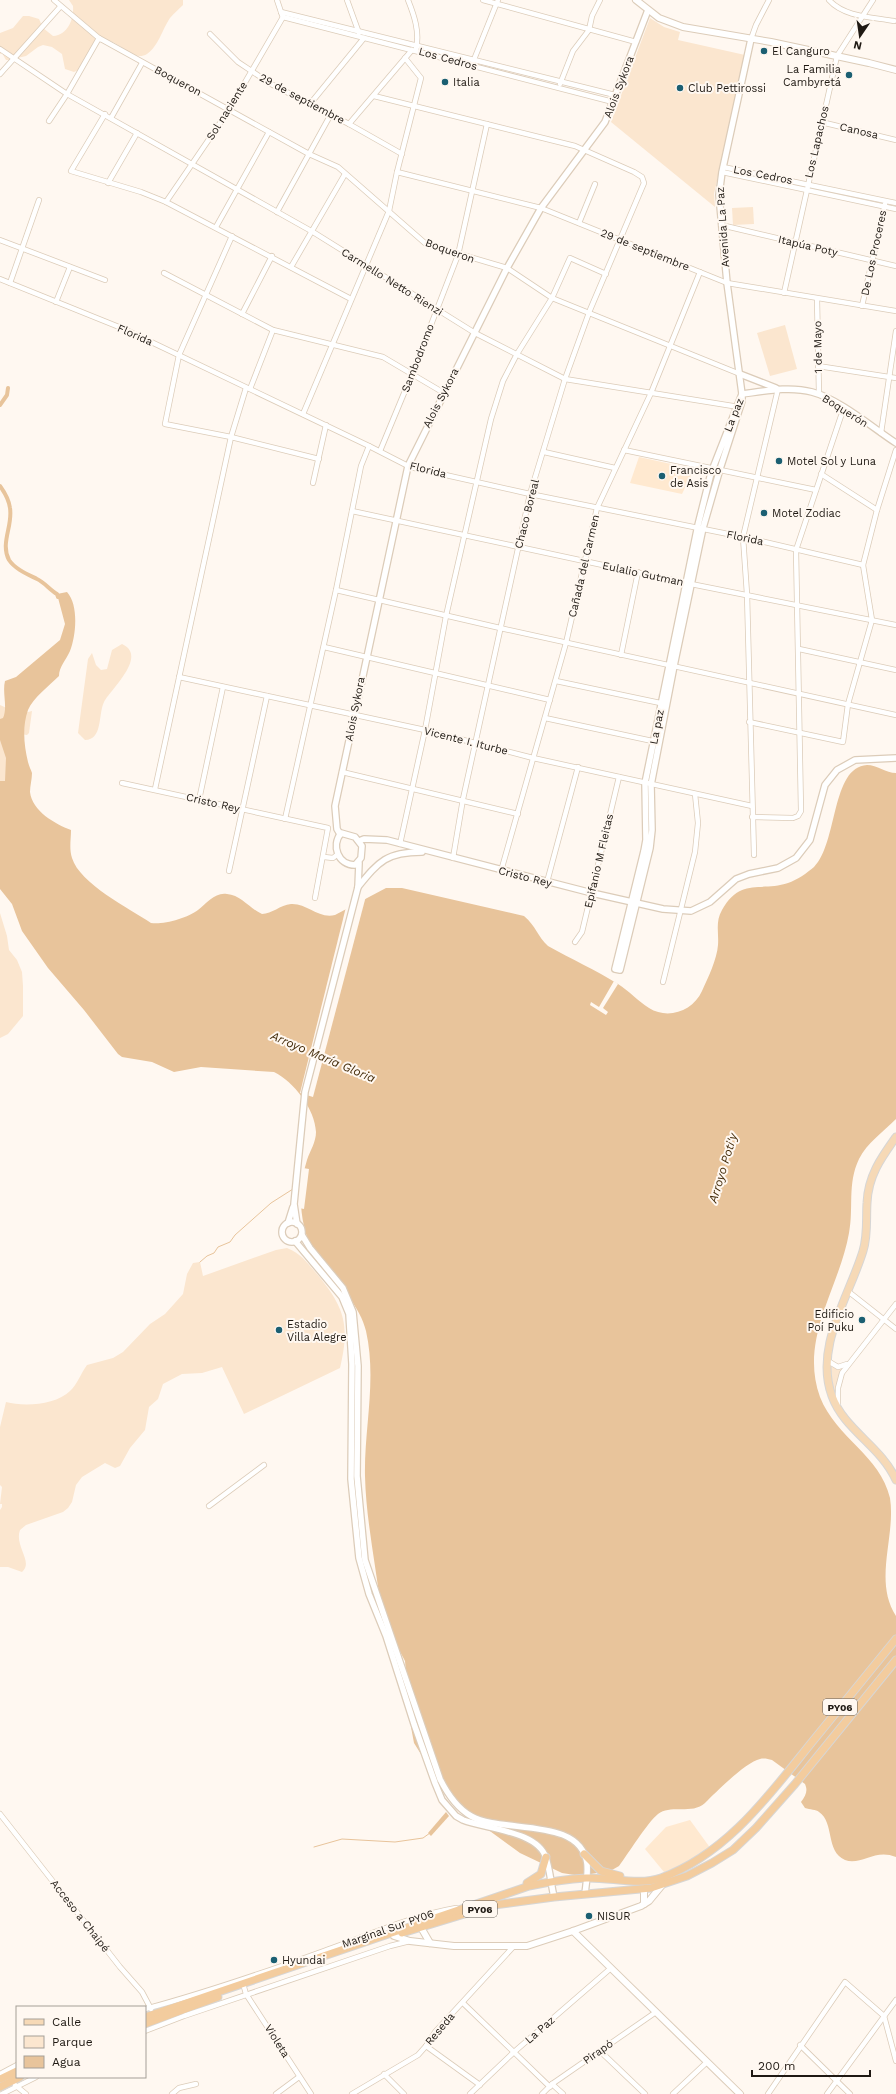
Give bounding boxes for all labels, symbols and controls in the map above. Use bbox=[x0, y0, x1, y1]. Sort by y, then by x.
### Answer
north arrow bbox=[840, 16, 880, 56]
text: N bbox=[852, 38, 863, 53]
street label: Los Cedros bbox=[417, 45, 479, 73]
place label: El Canguro bbox=[772, 45, 830, 58]
marker: El Canguro bbox=[759, 46, 769, 56]
street label: Alois Sykora bbox=[601, 54, 637, 120]
street label: Boqueron bbox=[152, 63, 204, 99]
place label: La Familia Cambyretá bbox=[783, 63, 841, 89]
marker: La Familia Cambyretá bbox=[844, 70, 854, 80]
street label: 29 de septiembre bbox=[257, 71, 347, 127]
place label: Italia bbox=[453, 76, 480, 89]
marker: Italia bbox=[440, 77, 450, 87]
street label: Sol naciente bbox=[204, 79, 250, 143]
place label: Club Pettirossi bbox=[688, 82, 766, 95]
marker: Club Pettirossi bbox=[675, 83, 685, 93]
street label: Los Lapachos bbox=[802, 104, 832, 179]
street label: Canosa bbox=[838, 120, 880, 142]
street label: Los Cedros bbox=[732, 163, 794, 187]
street label: Avenida La Paz bbox=[714, 186, 732, 268]
street label: De Los Proceres bbox=[859, 209, 889, 297]
street label: 29 de septiembre bbox=[599, 226, 691, 274]
street label: Itapúa Poty bbox=[777, 233, 839, 259]
street label: Boqueron bbox=[424, 236, 476, 266]
street label: Carmello Netto Rienzi bbox=[339, 245, 445, 319]
street label: Florida bbox=[115, 321, 155, 349]
street label: 1 de Mayo bbox=[811, 321, 825, 373]
street label: Sambodromo bbox=[399, 322, 437, 394]
street label: Alois Sykora bbox=[420, 366, 462, 430]
street label: Boquerón bbox=[820, 392, 870, 430]
street label: La paz bbox=[721, 396, 747, 434]
place label: Motel Sol y Luna bbox=[787, 455, 876, 468]
marker: Motel Sol y Luna bbox=[774, 456, 784, 466]
street label: Florida bbox=[408, 459, 448, 481]
place label: Francisco de Asis bbox=[670, 464, 721, 490]
marker: Francisco de Asis bbox=[657, 471, 667, 481]
street label: Chaco Boreal bbox=[512, 477, 542, 550]
place label: Motel Zodiac bbox=[772, 507, 841, 520]
marker: Motel Zodiac bbox=[759, 508, 769, 518]
street label: Cañada del Carmen bbox=[566, 513, 602, 619]
street label: Florida bbox=[725, 528, 765, 548]
street label: Eulalio Gutman bbox=[601, 559, 685, 589]
street label: Alois Sykora bbox=[342, 676, 368, 742]
street label: La paz bbox=[647, 708, 667, 746]
street label: Vicente I. Iturbe bbox=[423, 724, 509, 758]
street label: Cristo Rey bbox=[185, 791, 241, 816]
street label: Epifanio M Fleitas bbox=[582, 812, 616, 909]
street label: Cristo Rey bbox=[497, 864, 553, 890]
water label: Arroyo María Gloria bbox=[268, 1028, 378, 1086]
water label: Arroyo Poti'y bbox=[705, 1131, 740, 1205]
place label: Edificio Poí Puku bbox=[808, 1308, 854, 1334]
marker: Edificio Poí Puku bbox=[857, 1315, 867, 1325]
place label: Estadio Villa Alegre bbox=[287, 1318, 347, 1344]
marker: Estadio Villa Alegre bbox=[274, 1325, 284, 1335]
road number: PY06 bbox=[823, 1699, 857, 1715]
street label: Acceso a Chaipé bbox=[48, 1877, 112, 1955]
road number: PY06 bbox=[463, 1901, 497, 1917]
street label: Marginal Sur PY06 bbox=[340, 1907, 436, 1951]
place label: NISUR bbox=[597, 1910, 630, 1923]
marker: NISUR bbox=[584, 1911, 594, 1921]
place label: Hyundai bbox=[282, 1954, 325, 1967]
marker: Hyundai bbox=[269, 1955, 279, 1965]
legend bbox=[16, 2006, 146, 2078]
street label: Reseda bbox=[423, 2010, 457, 2048]
street label: La Paz bbox=[522, 2013, 558, 2046]
text: Calle bbox=[52, 2015, 81, 2029]
street label: Violeta bbox=[262, 2022, 292, 2060]
text: Parque bbox=[52, 2035, 93, 2049]
street label: Pirapó bbox=[580, 2037, 616, 2067]
scale bar bbox=[752, 2052, 870, 2078]
text: Agua bbox=[52, 2055, 81, 2069]
text: 200 m bbox=[758, 2059, 795, 2073]

